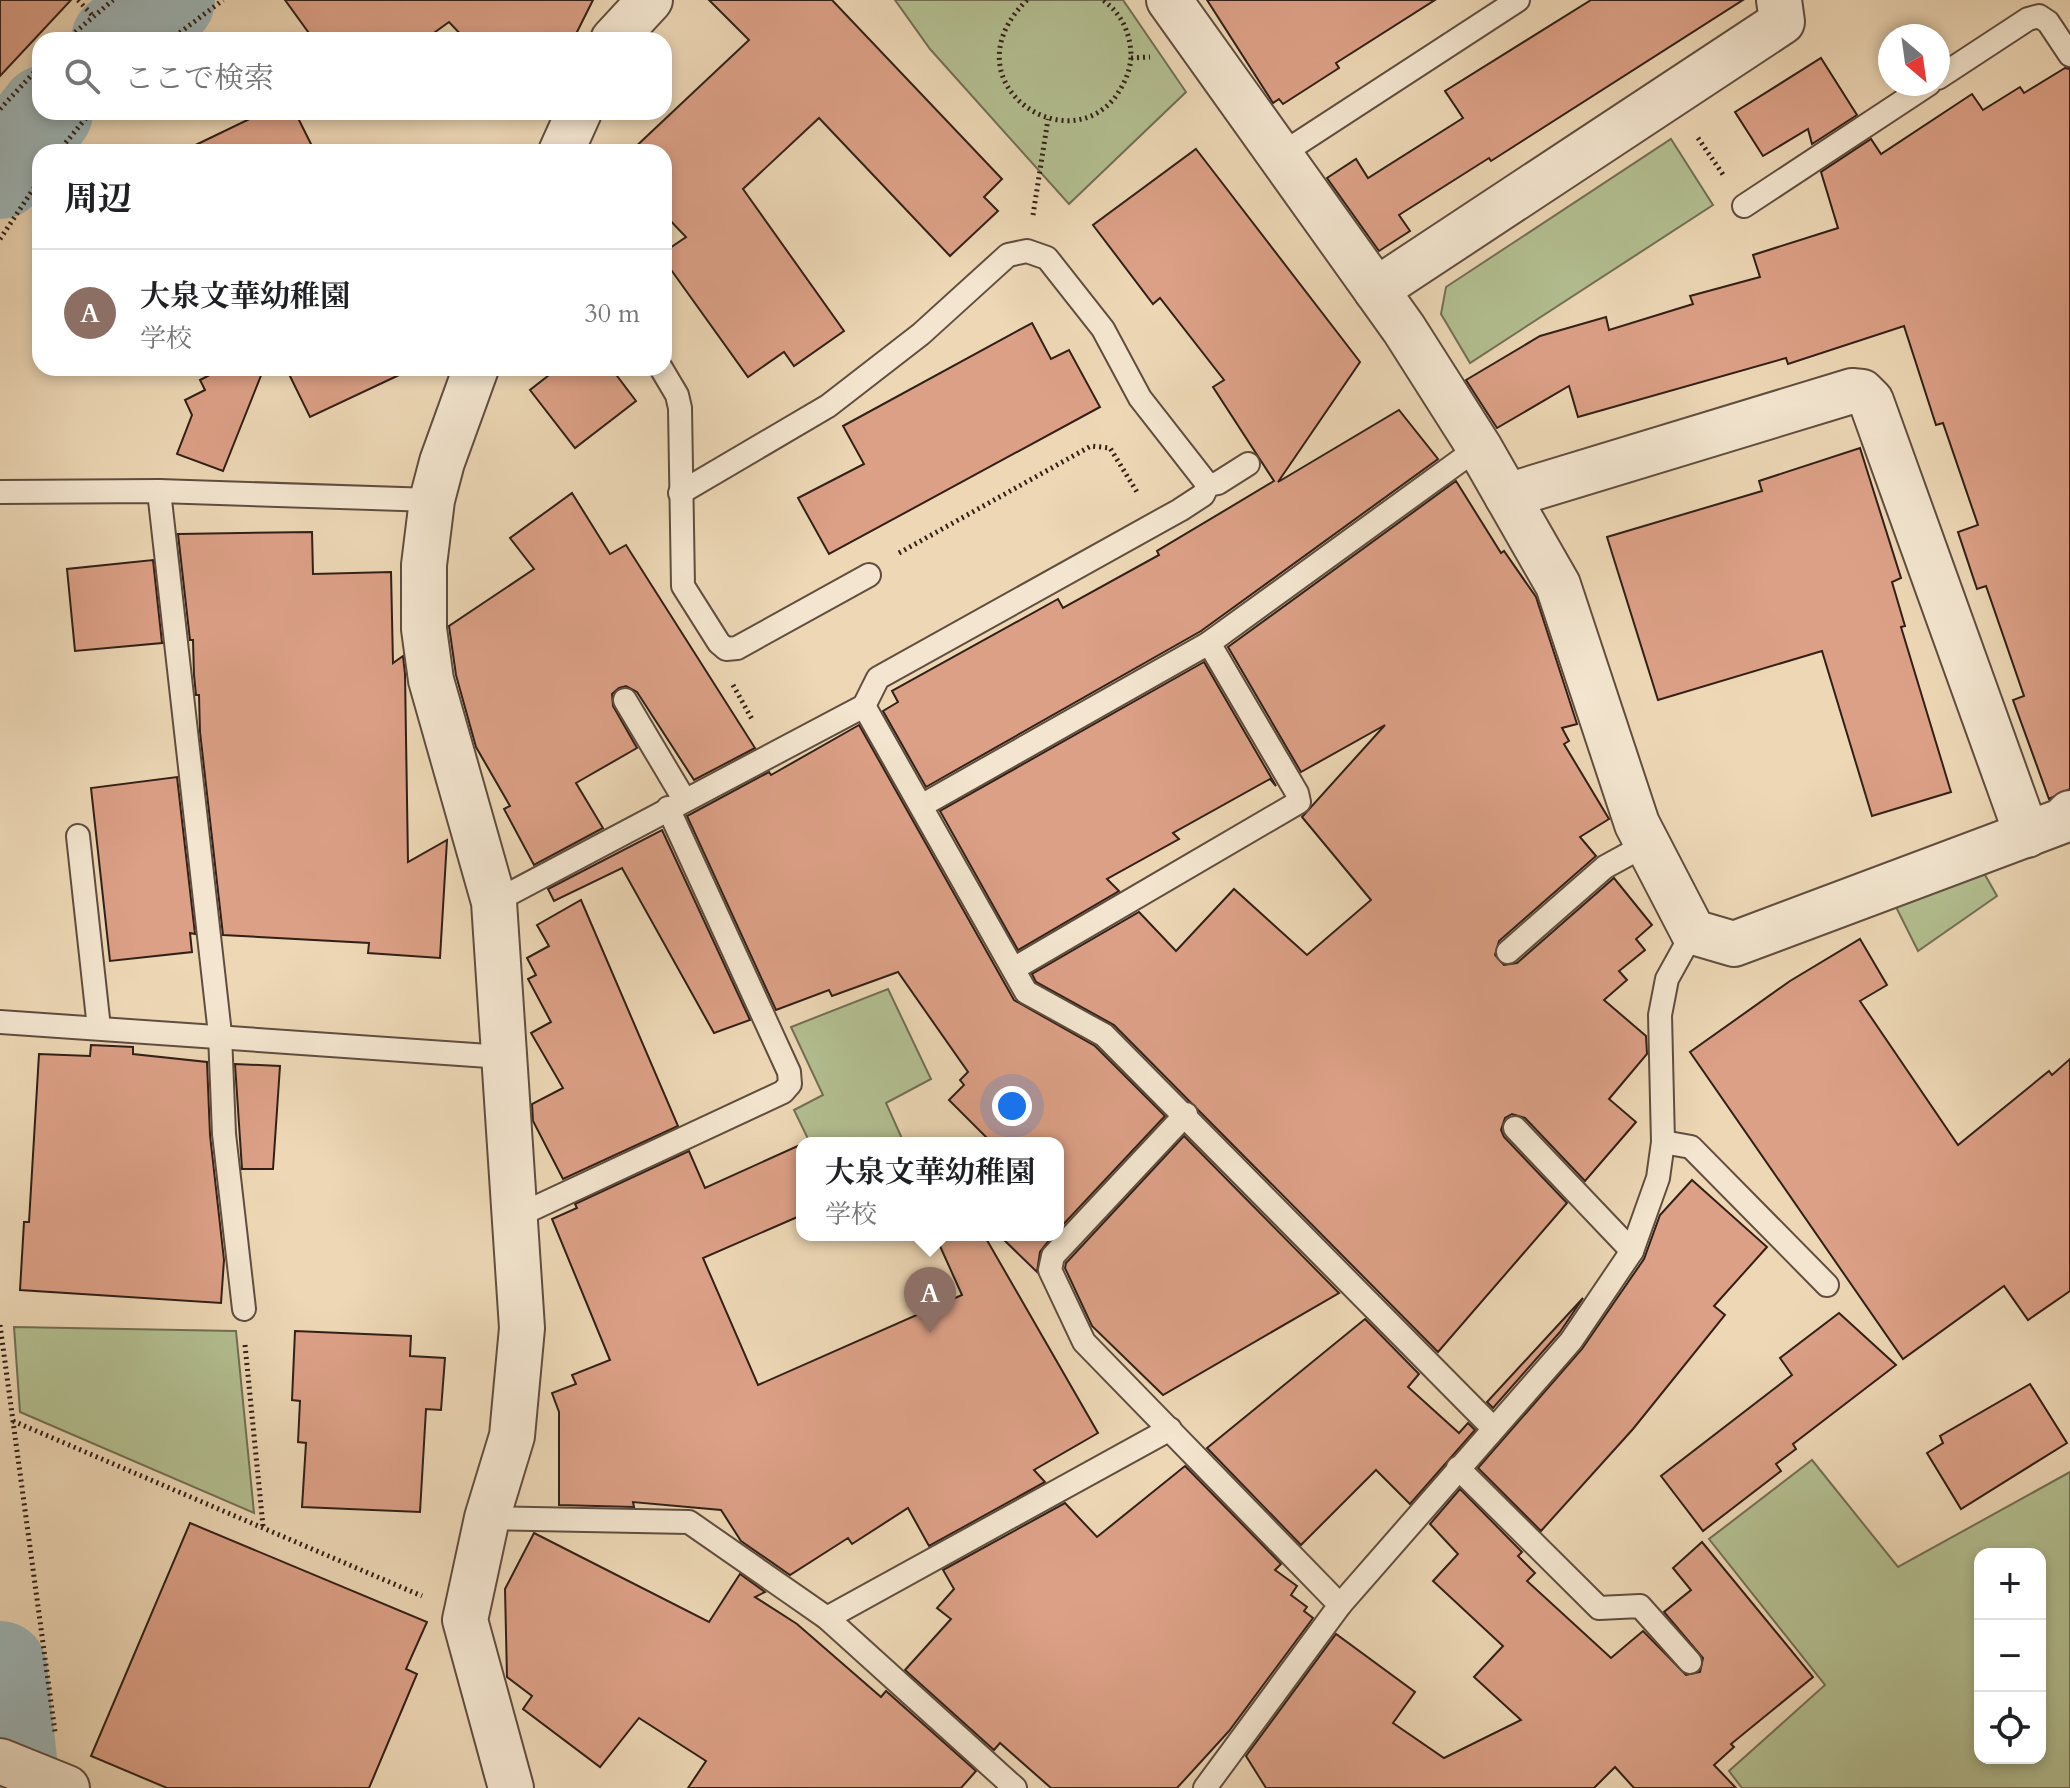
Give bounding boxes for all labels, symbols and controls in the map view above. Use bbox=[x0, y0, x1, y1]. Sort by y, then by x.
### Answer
north arrow bbox=[1878, 24, 1950, 96]
search box bbox=[32, 32, 672, 120]
icon: search bbox=[60, 54, 104, 98]
text: ここで検索 bbox=[124, 58, 274, 99]
text: 周辺 bbox=[64, 176, 132, 222]
text: 大泉文華幼稚園 bbox=[140, 276, 350, 317]
text: A bbox=[80, 296, 100, 331]
text: 30 m bbox=[584, 296, 640, 331]
text: 学校 bbox=[140, 321, 192, 356]
your location bbox=[992, 1086, 1032, 1126]
popup bbox=[796, 1137, 1064, 1241]
text: 大泉文華幼稚園 bbox=[825, 1152, 1035, 1193]
text: 学校 bbox=[825, 1197, 877, 1232]
pin: A bbox=[904, 1267, 956, 1333]
map controls bbox=[1974, 1548, 2046, 1764]
button: + bbox=[1974, 1548, 2046, 1620]
button: − bbox=[1974, 1620, 2046, 1692]
button: locate bbox=[1974, 1692, 2046, 1764]

